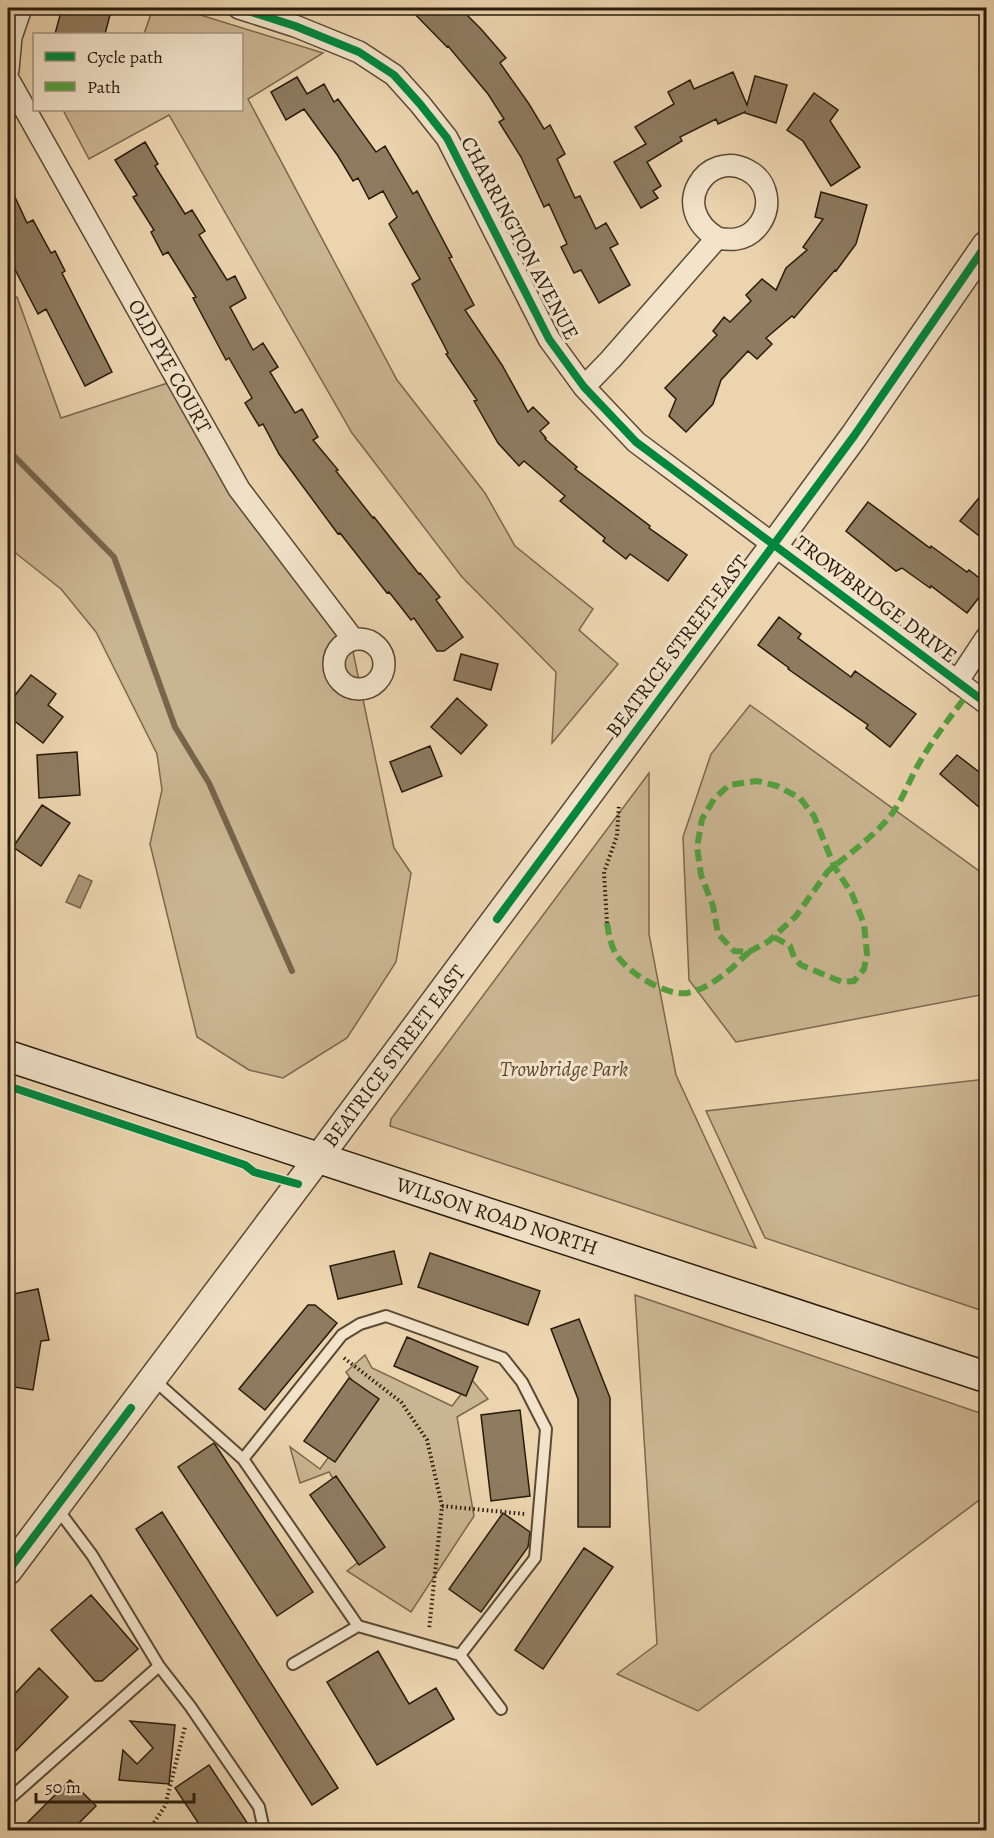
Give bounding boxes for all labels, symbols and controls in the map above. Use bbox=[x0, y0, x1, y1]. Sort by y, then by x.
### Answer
legend bbox=[33, 33, 243, 111]
text: Cycle path bbox=[87, 45, 163, 69]
text: Path bbox=[87, 75, 121, 99]
street label: CHARRINGTON AVENUE bbox=[454, 131, 586, 345]
street label: OLD PYE COURT bbox=[122, 294, 219, 438]
street label: TROWBRIDGE DRIVE bbox=[789, 529, 963, 669]
street label: BEATRICE STREET EAST bbox=[599, 549, 755, 743]
street label: BEATRICE STREET EAST bbox=[316, 959, 472, 1153]
park label: Trowbridge Park bbox=[500, 1055, 628, 1083]
street label: WILSON ROAD NORTH bbox=[392, 1170, 601, 1262]
scale bar bbox=[36, 1766, 194, 1804]
text: 50 m bbox=[45, 1775, 81, 1799]

